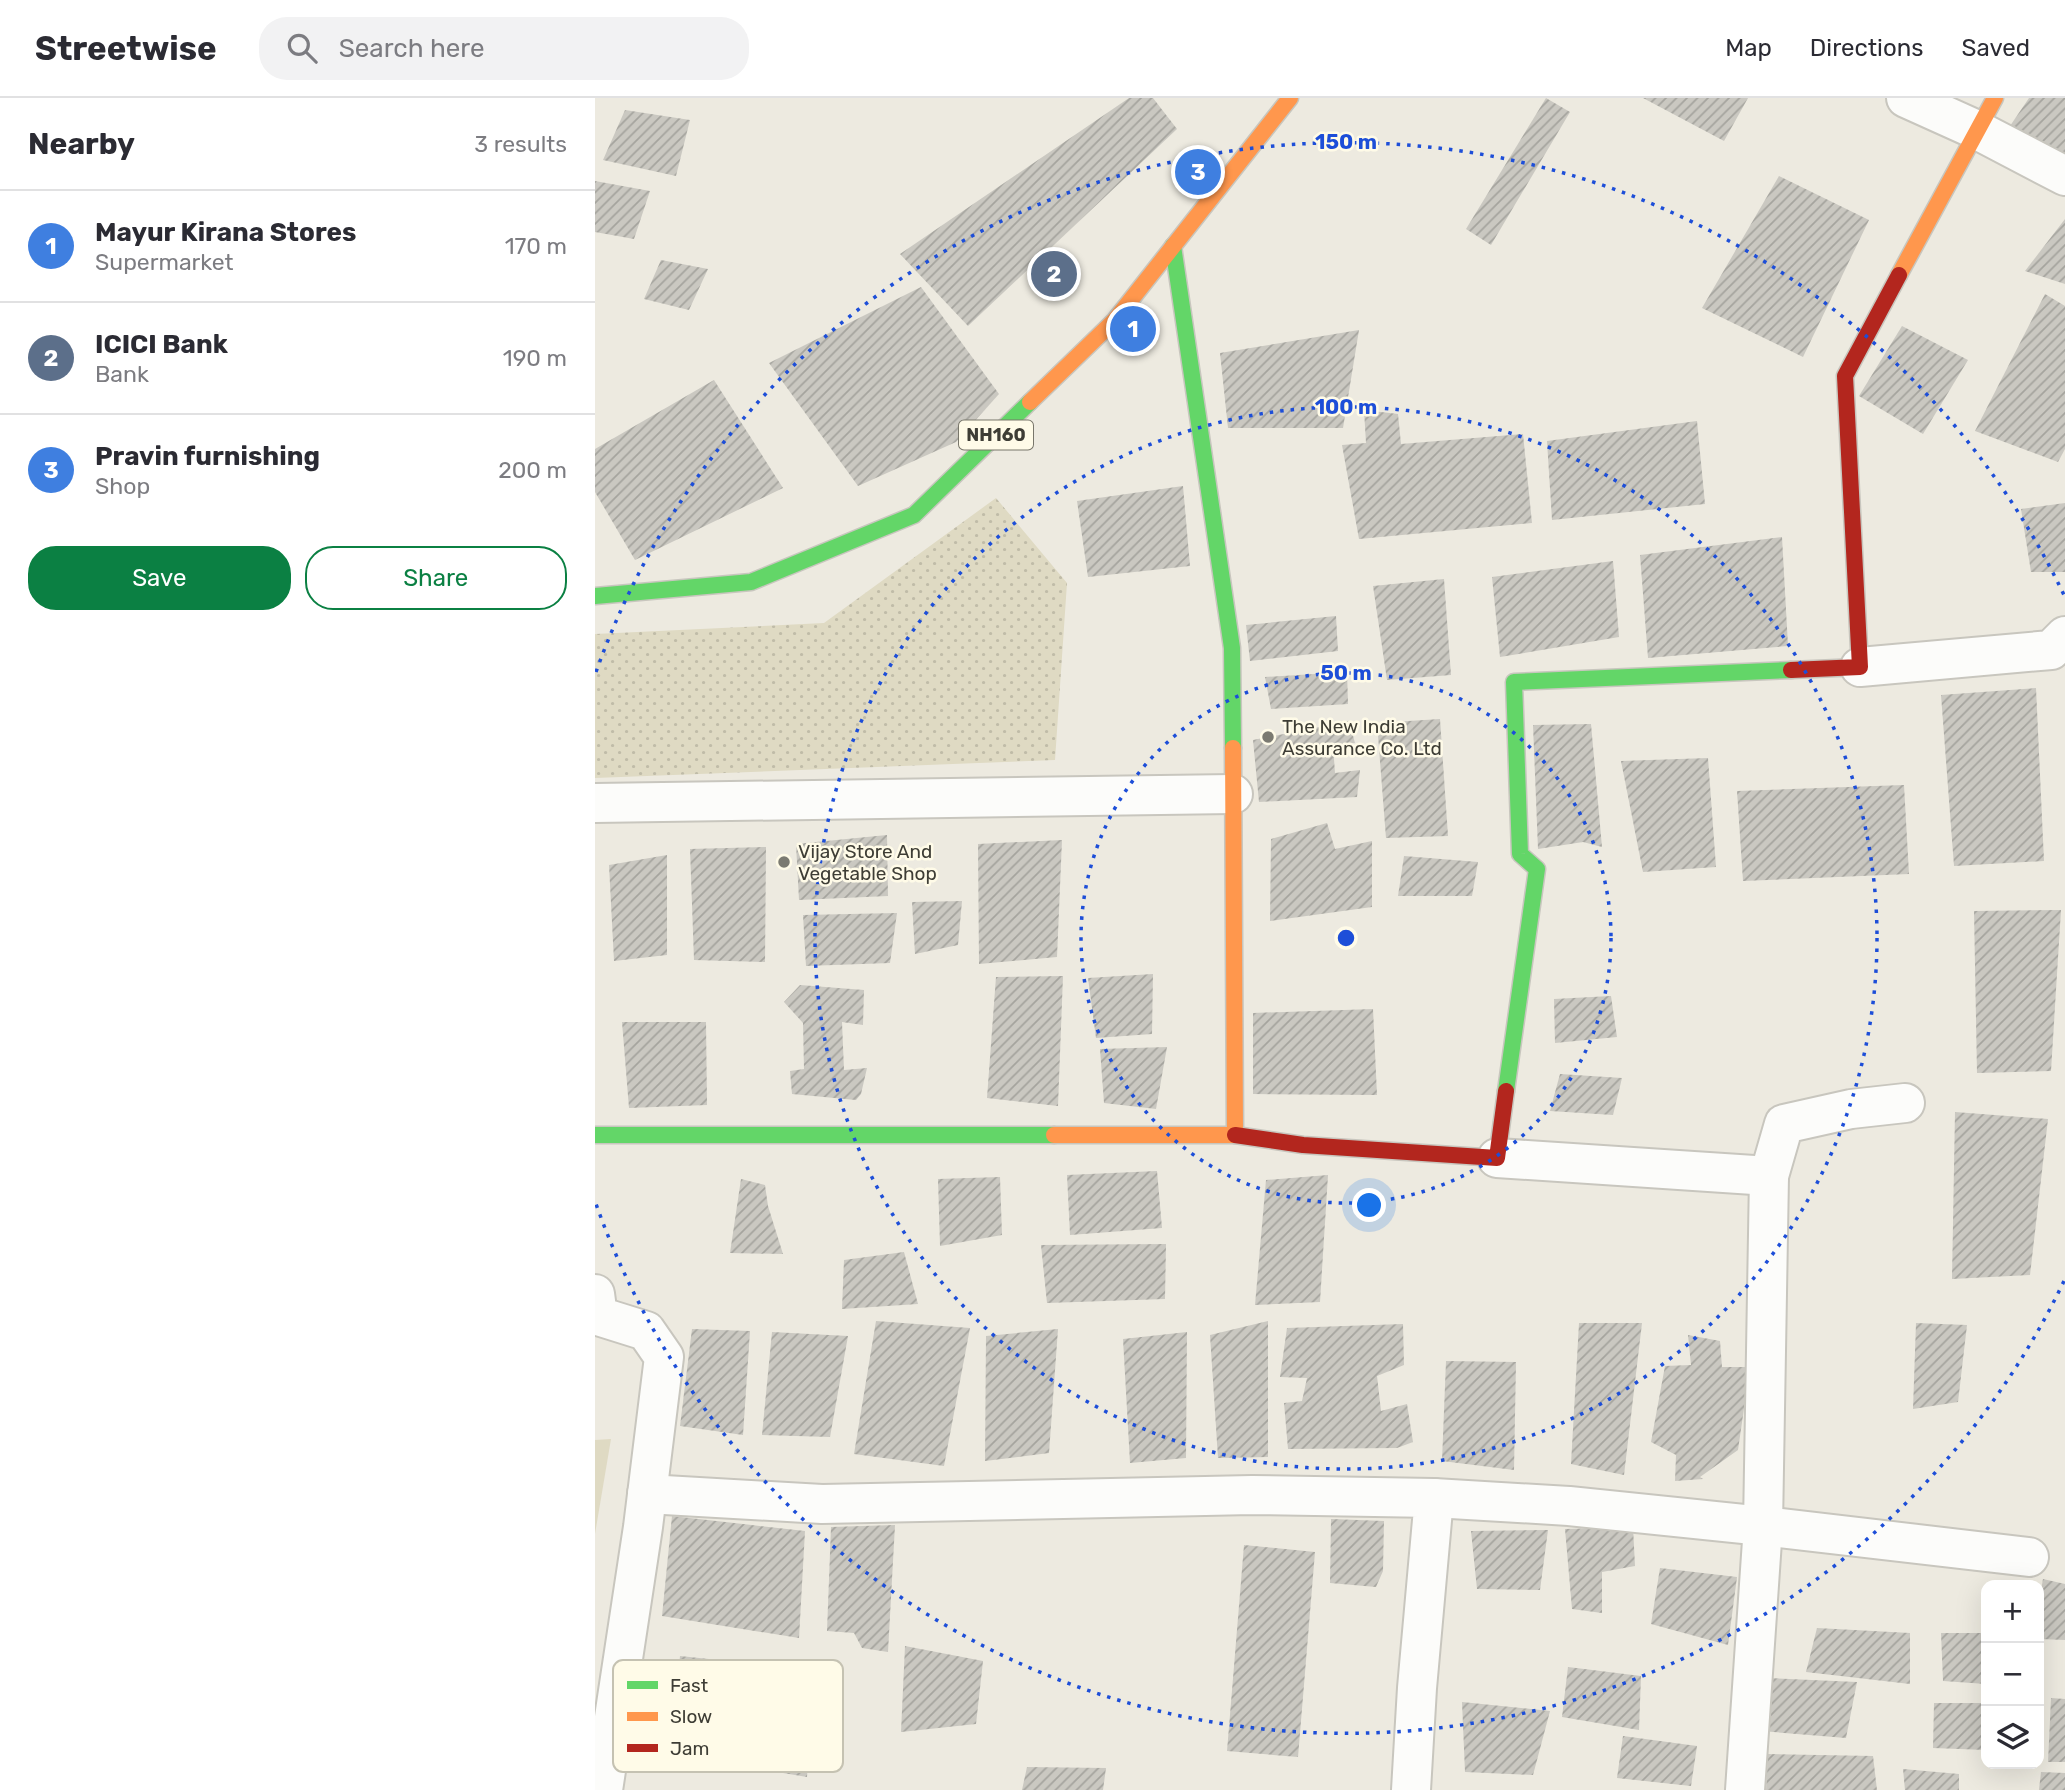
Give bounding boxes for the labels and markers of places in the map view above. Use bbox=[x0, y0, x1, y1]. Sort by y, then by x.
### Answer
pin: 3 bbox=[1175, 146, 1221, 198]
pin: 2 bbox=[1031, 248, 1077, 300]
pin: 1 bbox=[1110, 303, 1156, 355]
place label: The New India Assurance Co. Ltd bbox=[1282, 715, 1442, 760]
marker: The New India Assurance Co. Ltd bbox=[1260, 729, 1276, 745]
place label: Vijay Store And Vegetable Shop bbox=[798, 840, 937, 885]
marker: Vijay Store And Vegetable Shop bbox=[776, 854, 792, 870]
centre of rings bbox=[1334, 926, 1358, 950]

